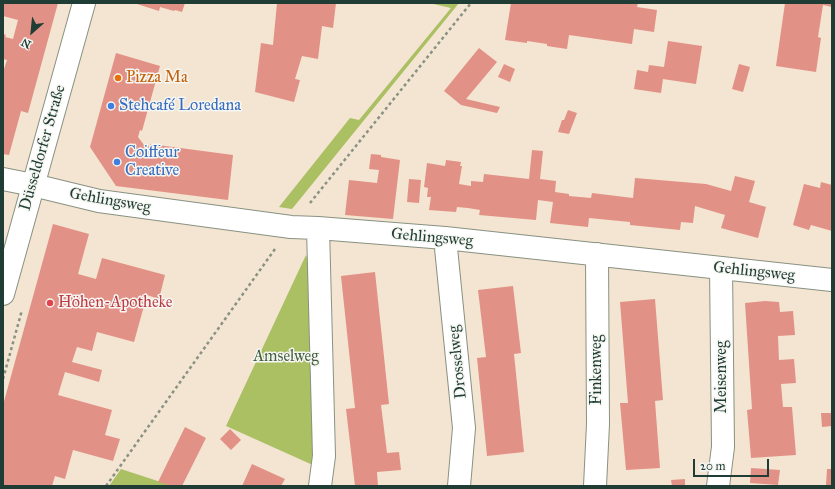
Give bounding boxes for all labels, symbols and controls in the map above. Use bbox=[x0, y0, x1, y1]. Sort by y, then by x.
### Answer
north arrow bbox=[12, 12, 52, 52]
text: N bbox=[19, 35, 33, 51]
place label: Pizza Ma bbox=[126, 68, 188, 88]
marker: Pizza Ma bbox=[113, 73, 123, 83]
street label: Düsseldorfer Straße bbox=[16, 83, 70, 213]
place label: Stehcafé Loredana bbox=[119, 96, 241, 116]
marker: Stehcafé Loredana bbox=[106, 101, 116, 111]
place label: Coiffeur Creative bbox=[125, 143, 179, 181]
marker: Coiffeur Creative bbox=[112, 157, 122, 167]
street label: Gehlingsweg bbox=[68, 184, 152, 218]
street label: Gehlingsweg bbox=[390, 225, 474, 251]
street label: Gehlingsweg bbox=[712, 258, 796, 286]
place label: Höhen-Apotheke bbox=[58, 293, 173, 313]
marker: Höhen-Apotheke bbox=[45, 298, 55, 308]
street label: Drosselweg bbox=[445, 324, 471, 400]
street label: Finkenweg bbox=[587, 335, 607, 405]
street label: Meisenweg bbox=[712, 341, 732, 413]
park label: Amselweg bbox=[253, 347, 319, 367]
scale bar bbox=[695, 451, 771, 477]
text: 20 m bbox=[700, 459, 726, 473]

